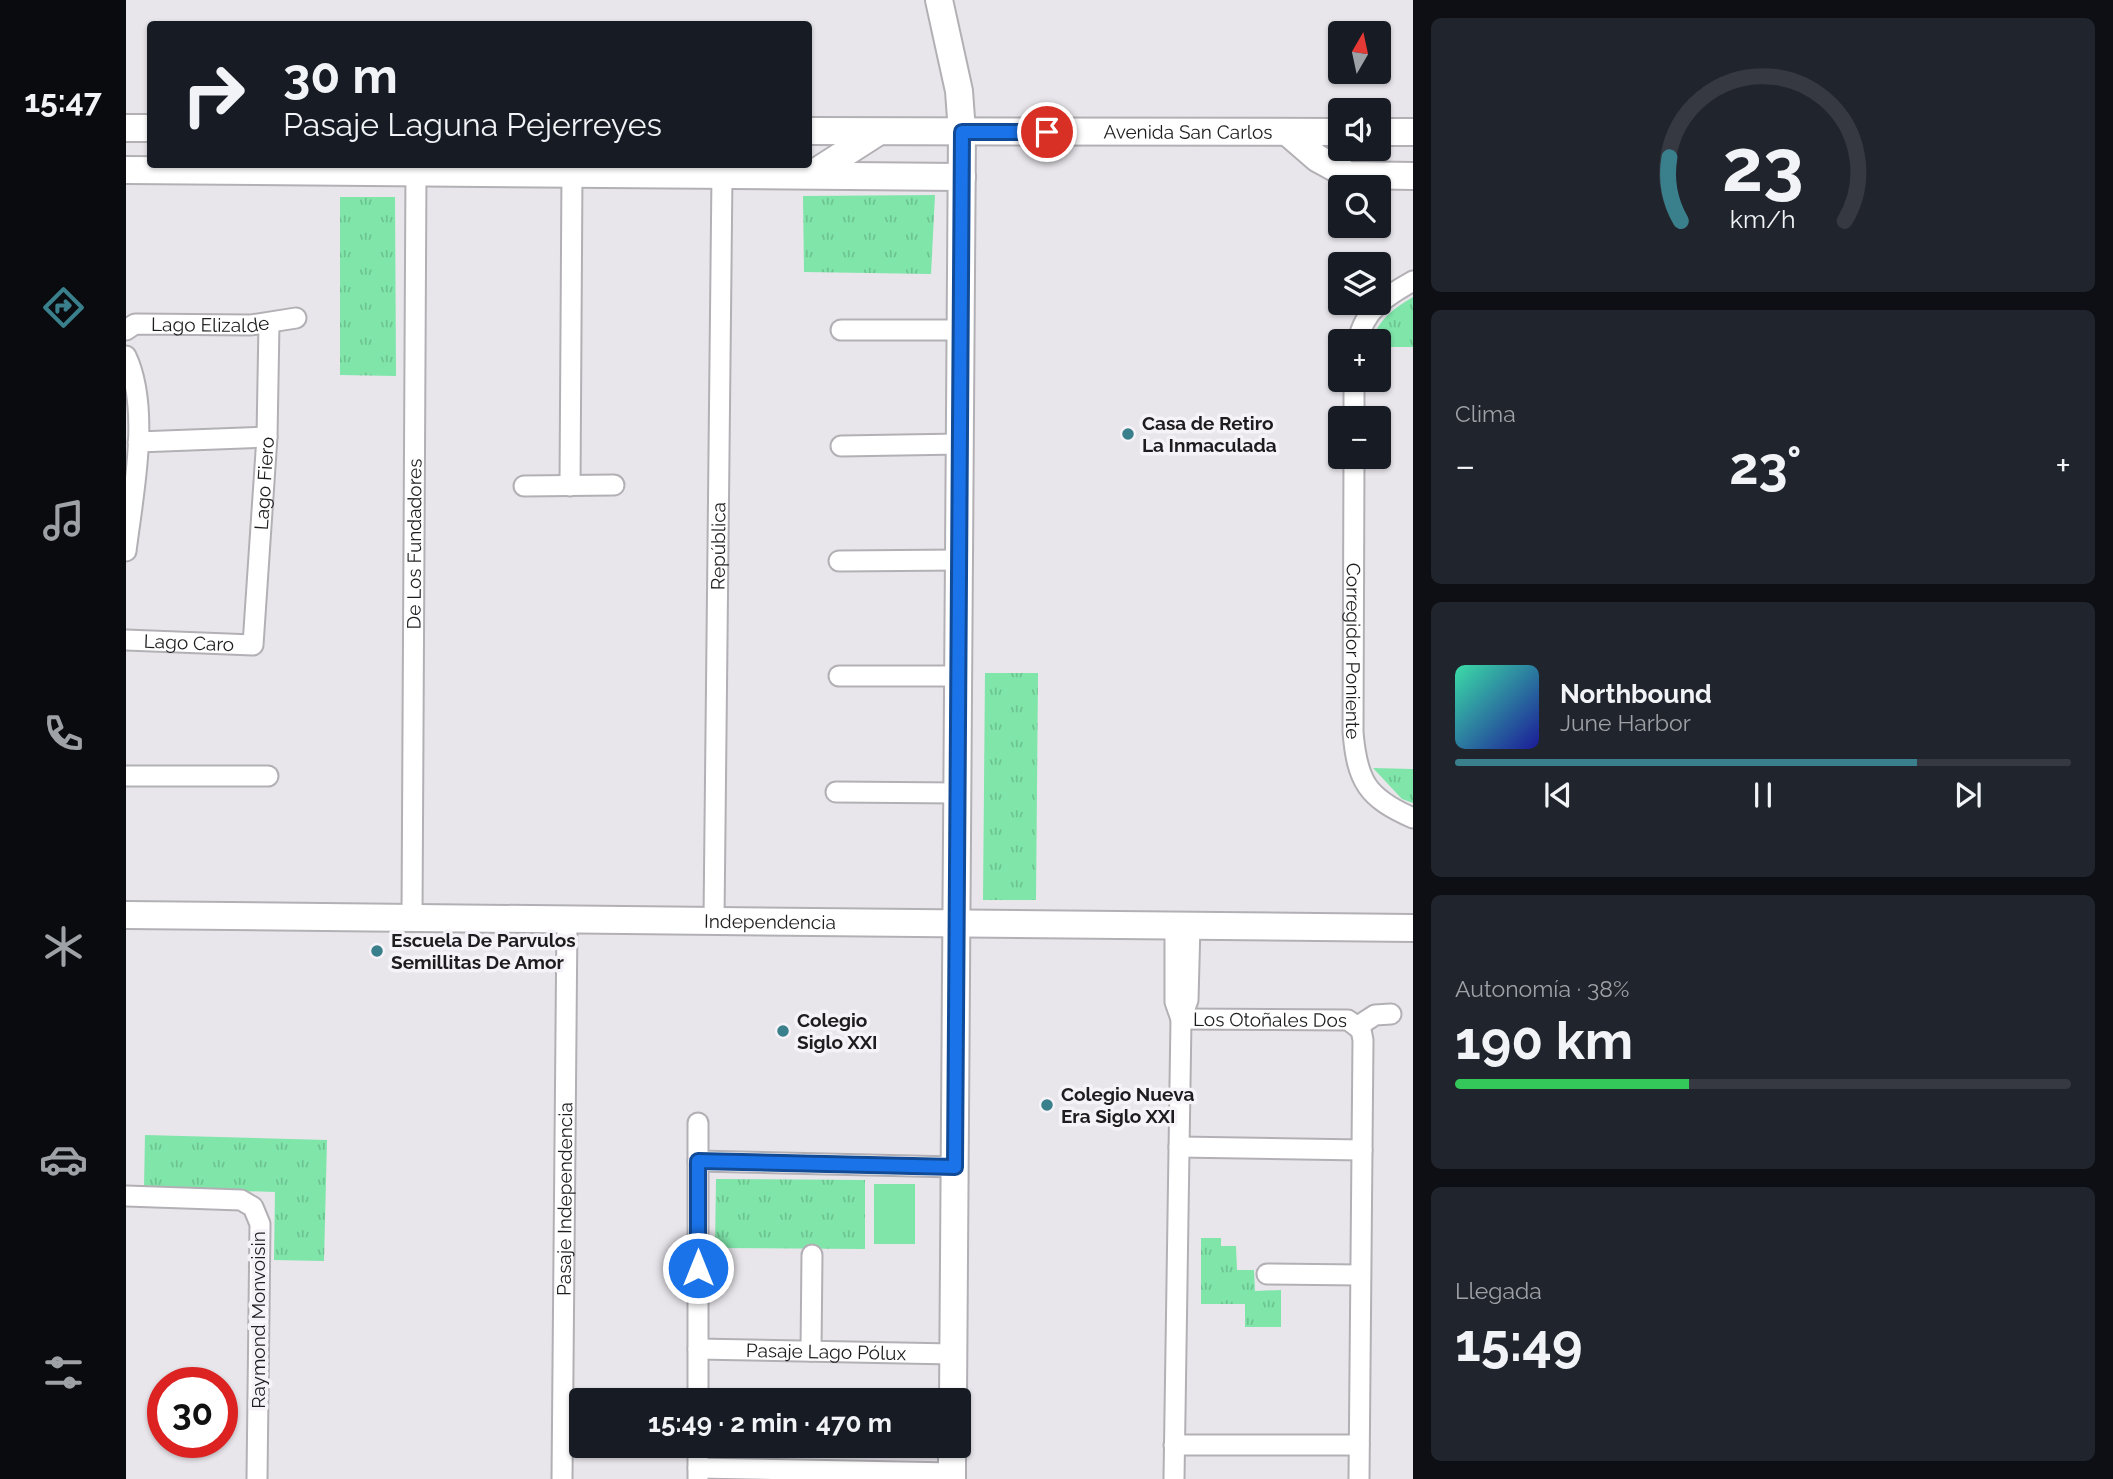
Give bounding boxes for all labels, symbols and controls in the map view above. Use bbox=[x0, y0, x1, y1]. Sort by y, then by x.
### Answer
north arrow bbox=[1328, 21, 1391, 84]
map controls bbox=[1328, 21, 1391, 469]
text: 30 m bbox=[283, 47, 398, 104]
icon: right bbox=[168, 49, 259, 140]
text: 15:47 bbox=[24, 82, 102, 119]
button: sound bbox=[1328, 98, 1391, 161]
pin bbox=[1017, 102, 1077, 162]
text: Pasaje Laguna Pejerreyes bbox=[283, 106, 662, 143]
icon: arrive bbox=[1028, 113, 1066, 151]
street label: Avenida San Carlos bbox=[1103, 121, 1273, 143]
text: 23 bbox=[1722, 123, 1804, 208]
button: search bbox=[1328, 175, 1391, 238]
text: km/h bbox=[1730, 204, 1796, 234]
button: layers bbox=[1328, 252, 1391, 315]
icon: directions bbox=[39, 283, 88, 332]
street label: Lago Elizalde bbox=[151, 311, 271, 337]
button: + bbox=[1328, 329, 1391, 392]
text: Clima bbox=[1455, 400, 1516, 427]
button: − bbox=[1328, 406, 1391, 469]
place label: Casa de Retiro La Inmaculada bbox=[1142, 412, 1277, 456]
marker: Casa de Retiro La Inmaculada bbox=[1120, 426, 1136, 442]
text: 23° bbox=[1729, 435, 1802, 496]
street label: Lago Fiero bbox=[250, 436, 278, 531]
text: − bbox=[1455, 443, 1475, 488]
text: + bbox=[2055, 443, 2071, 488]
street label: De Los Fundadores bbox=[403, 459, 425, 629]
icon: music bbox=[39, 496, 88, 545]
street label: República bbox=[707, 502, 729, 590]
street label: Corregidor Poniente bbox=[1342, 563, 1365, 740]
street label: Lago Caro bbox=[143, 630, 235, 655]
text: Northbound bbox=[1560, 679, 1712, 709]
icon: phone bbox=[39, 709, 88, 758]
text: June Harbor bbox=[1560, 709, 1691, 736]
icon: previous bbox=[1539, 776, 1577, 814]
icon: pause bbox=[1744, 776, 1782, 814]
icon: next bbox=[1949, 776, 1987, 814]
street label: Independencia bbox=[704, 910, 836, 933]
icon: climate bbox=[39, 922, 88, 971]
place label: Escuela De Parvulos Semillitas De Amor bbox=[391, 929, 576, 973]
marker: Escuela De Parvulos Semillitas De Amor bbox=[369, 943, 385, 959]
text: Autonomía · 38% bbox=[1455, 975, 1629, 1002]
street label: Los Otoñales Dos bbox=[1193, 1008, 1347, 1031]
place label: Colegio Siglo XXI bbox=[797, 1009, 877, 1053]
text: 190 km bbox=[1455, 1010, 1633, 1071]
marker: Colegio Siglo XXI bbox=[775, 1023, 791, 1039]
place label: Colegio Nueva Era Siglo XXI bbox=[1061, 1083, 1194, 1127]
marker: Colegio Nueva Era Siglo XXI bbox=[1039, 1097, 1055, 1113]
street label: Pasaje Independencia bbox=[553, 1102, 576, 1296]
icon: car bbox=[39, 1135, 88, 1184]
street label: Raymond Monvoisin bbox=[247, 1231, 269, 1409]
position arrow bbox=[661, 1231, 735, 1305]
text: Llegada bbox=[1455, 1277, 1542, 1304]
text: 15:49 bbox=[1455, 1312, 1583, 1373]
street label: Pasaje Lago Pólux bbox=[746, 1339, 907, 1364]
icon: filters bbox=[39, 1348, 88, 1397]
speed limit sign: 30 bbox=[147, 1367, 238, 1458]
text: 15:49 · 2 min · 470 m bbox=[648, 1408, 892, 1438]

